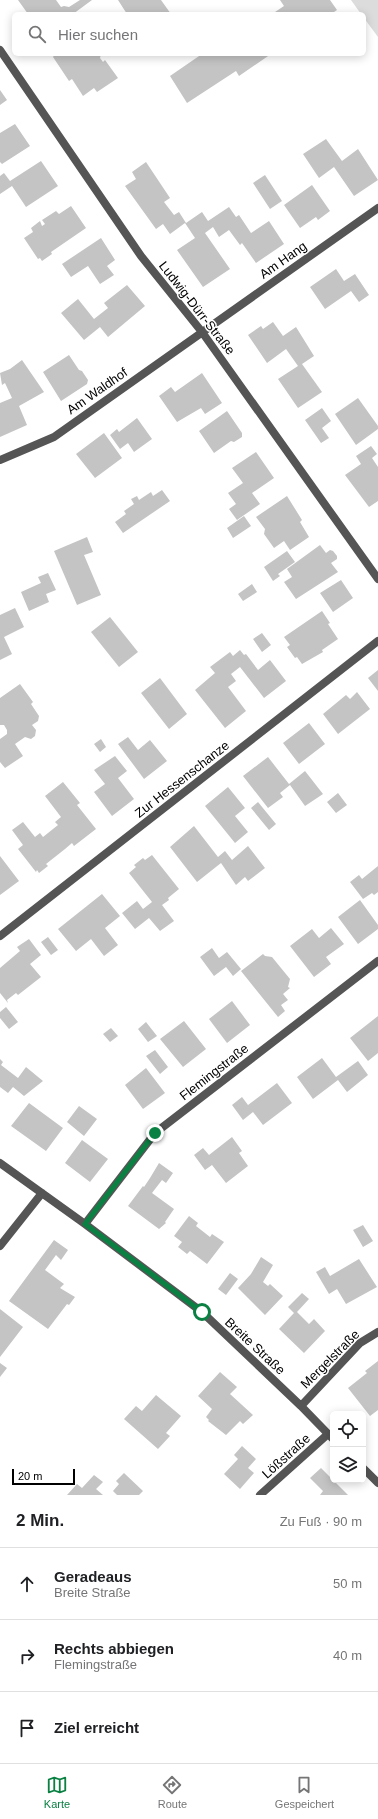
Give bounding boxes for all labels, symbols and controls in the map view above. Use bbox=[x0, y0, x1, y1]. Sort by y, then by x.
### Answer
search box bbox=[12, 12, 366, 56]
icon: search bbox=[26, 23, 48, 45]
text: Hier suchen bbox=[58, 26, 138, 43]
street label: Am Hang bbox=[256, 238, 310, 282]
street label: Ludwig-Dürr-Straße bbox=[156, 258, 238, 358]
street label: Am Waldhof bbox=[64, 364, 130, 417]
street label: Zur Hessenschanze bbox=[132, 737, 232, 821]
street label: Flemingstraße bbox=[177, 1041, 251, 1103]
route end bbox=[146, 1124, 164, 1142]
route start bbox=[193, 1303, 211, 1321]
street label: Breite Straße bbox=[222, 1314, 288, 1378]
street label: Mergelstraße bbox=[298, 1327, 362, 1391]
map controls bbox=[330, 1411, 366, 1483]
button: locate bbox=[330, 1411, 366, 1447]
street label: Lößstraße bbox=[259, 1431, 313, 1481]
button: layers bbox=[330, 1447, 366, 1483]
scale bar bbox=[12, 1467, 75, 1486]
text: 20 m bbox=[18, 1470, 42, 1482]
text: 2 Min. bbox=[16, 1511, 64, 1530]
text: Zu Fuß · 90 m bbox=[280, 1514, 362, 1529]
text: Geradeaus bbox=[54, 1568, 132, 1585]
icon: ahead bbox=[16, 1573, 38, 1595]
text: 50 m bbox=[333, 1576, 362, 1591]
text: Breite Straße bbox=[54, 1585, 131, 1600]
text: Rechts abbiegen bbox=[54, 1640, 174, 1657]
icon: right bbox=[16, 1645, 38, 1667]
text: 40 m bbox=[333, 1648, 362, 1663]
text: Flemingstraße bbox=[54, 1657, 137, 1672]
icon: arrive bbox=[16, 1717, 38, 1739]
text: Ziel erreicht bbox=[54, 1719, 139, 1736]
tab: Karte bbox=[44, 1774, 70, 1810]
tab: Route bbox=[158, 1774, 187, 1810]
tab: Gespeichert bbox=[275, 1774, 334, 1810]

